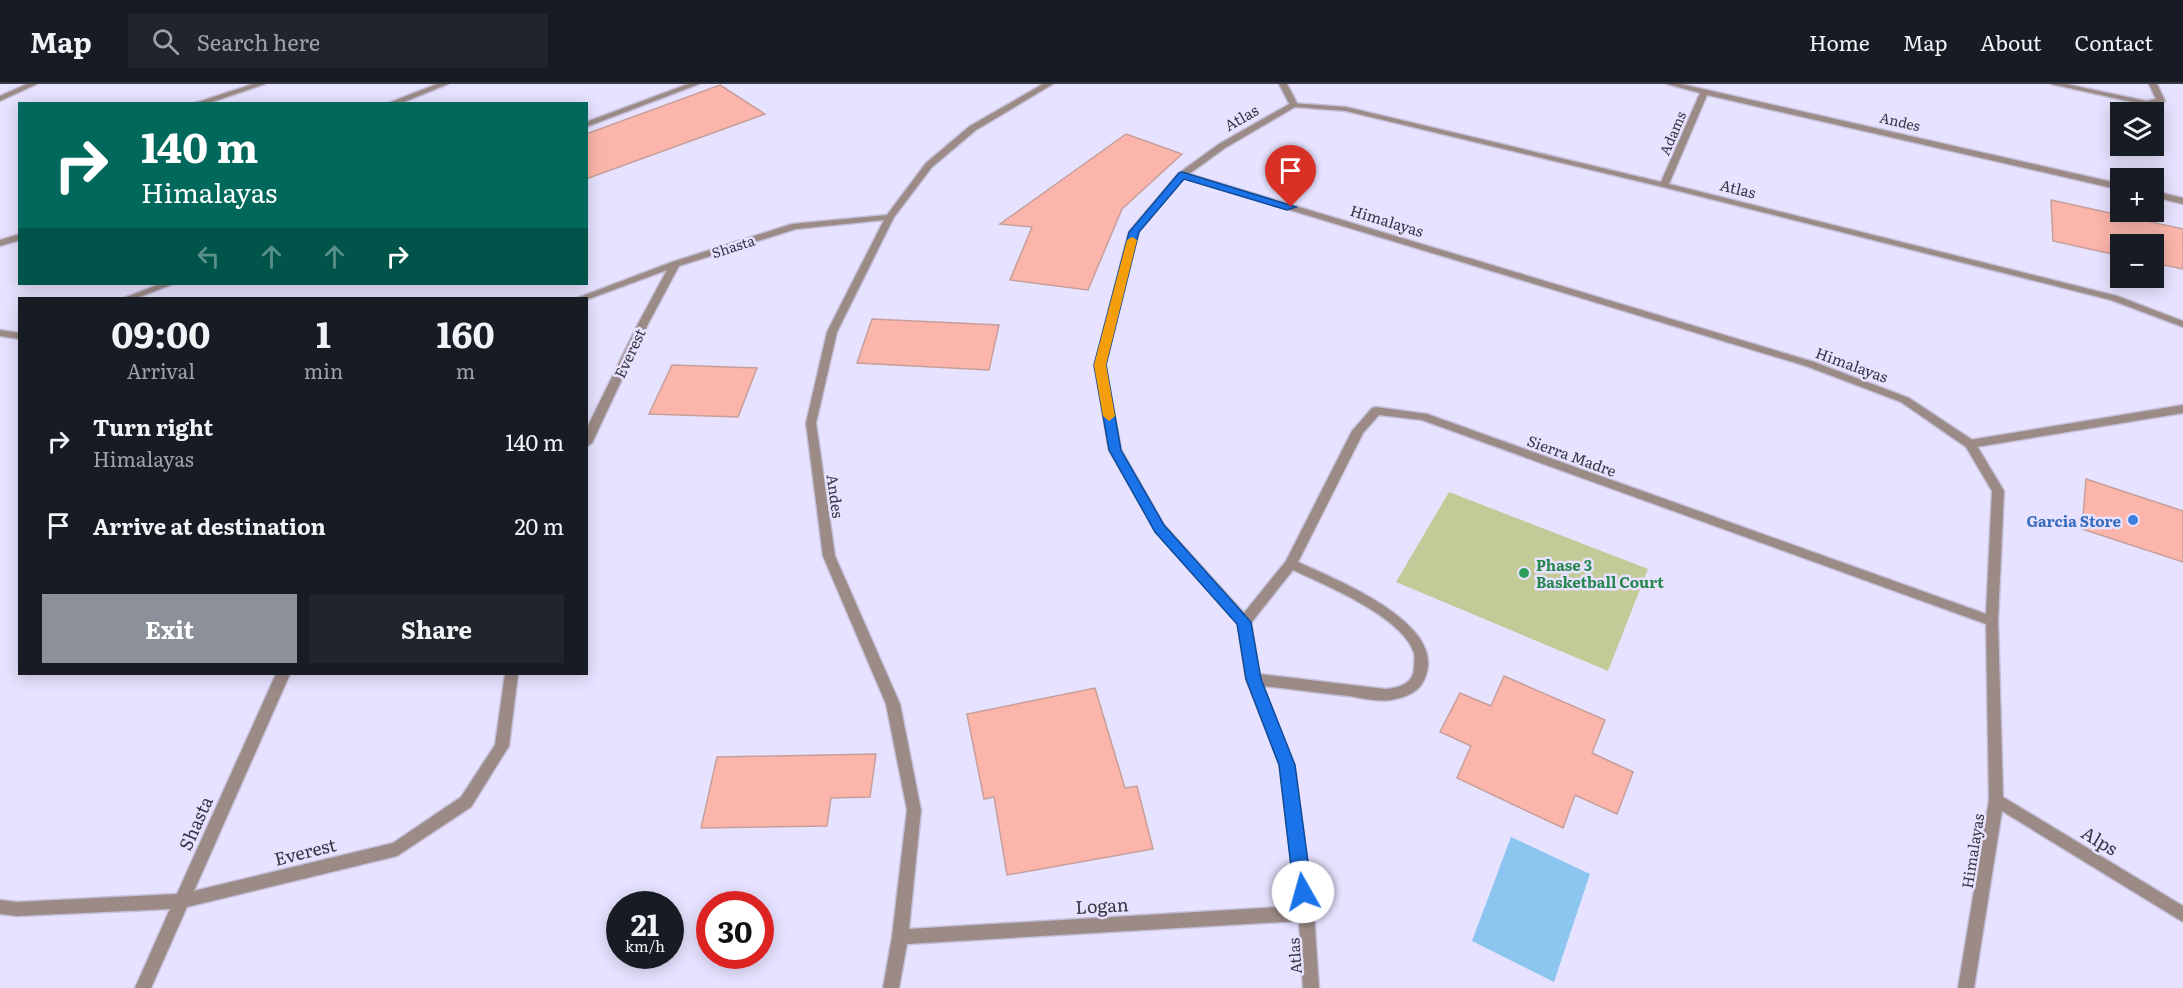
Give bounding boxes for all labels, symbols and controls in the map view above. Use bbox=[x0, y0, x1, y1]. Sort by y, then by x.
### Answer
search box bbox=[128, 14, 548, 68]
text: Map bbox=[30, 20, 92, 62]
icon: search bbox=[149, 25, 182, 58]
text: Search here bbox=[197, 25, 320, 58]
text: Home bbox=[1809, 26, 1870, 57]
text: Map bbox=[1903, 26, 1947, 57]
text: About bbox=[1980, 26, 2042, 57]
text: Contact bbox=[2075, 26, 2153, 57]
street label: Atlas bbox=[1220, 98, 1263, 136]
map controls bbox=[2110, 102, 2164, 288]
button: layers bbox=[2110, 102, 2164, 156]
street label: Andes bbox=[1878, 107, 1922, 135]
street label: Adams bbox=[1654, 108, 1690, 158]
text: 140 m bbox=[141, 114, 258, 176]
icon: right bbox=[42, 126, 120, 204]
pin bbox=[1265, 145, 1316, 207]
icon: arrive bbox=[1274, 154, 1307, 187]
button: + bbox=[2110, 168, 2164, 222]
text: Himalayas bbox=[141, 171, 277, 211]
street label: Atlas bbox=[1718, 172, 1759, 204]
street label: Himalayas bbox=[1347, 198, 1427, 242]
street label: Shasta bbox=[709, 230, 758, 262]
button: − bbox=[2110, 234, 2164, 288]
icon: left bbox=[192, 240, 225, 273]
icon: ahead bbox=[255, 240, 288, 273]
icon: ahead bbox=[318, 240, 351, 273]
icon: right bbox=[381, 240, 414, 273]
text: 09:00 bbox=[111, 306, 210, 359]
text: 1 bbox=[316, 306, 331, 359]
text: 160 bbox=[437, 306, 495, 359]
street label: Everest bbox=[607, 324, 651, 382]
street label: Himalayas bbox=[1813, 340, 1892, 388]
text: Arrival bbox=[127, 355, 195, 385]
text: min bbox=[304, 355, 343, 385]
text: m bbox=[456, 355, 475, 385]
text: Turn right bbox=[93, 410, 213, 443]
icon: right bbox=[42, 425, 75, 458]
text: 140 m bbox=[505, 425, 564, 458]
street label: Sierra Madre bbox=[1524, 428, 1620, 482]
text: Himalayas bbox=[93, 443, 194, 473]
street label: Andes bbox=[822, 473, 850, 520]
icon: arrive bbox=[42, 509, 75, 542]
text: Arrive at destination bbox=[93, 509, 326, 542]
text: 20 m bbox=[514, 509, 564, 542]
place label: Garcia Store bbox=[2027, 509, 2121, 532]
marker: Garcia Store bbox=[2126, 513, 2140, 527]
place label: Phase 3 Basketball Court bbox=[1536, 553, 1664, 593]
marker: Phase 3 Basketball Court bbox=[1517, 566, 1531, 580]
button: Exit bbox=[42, 594, 297, 663]
button: Share bbox=[309, 594, 564, 663]
street label: Shasta bbox=[171, 791, 219, 855]
street label: Himalayas bbox=[1955, 812, 1989, 890]
street label: Alps bbox=[2077, 819, 2123, 861]
street label: Everest bbox=[271, 830, 340, 872]
position arrow bbox=[1271, 860, 1335, 924]
street label: Logan bbox=[1075, 890, 1129, 920]
speed limit sign: 30 bbox=[696, 891, 774, 969]
text: 21 bbox=[631, 901, 659, 945]
text: km/h bbox=[625, 934, 665, 957]
street label: Atlas bbox=[1281, 937, 1307, 975]

